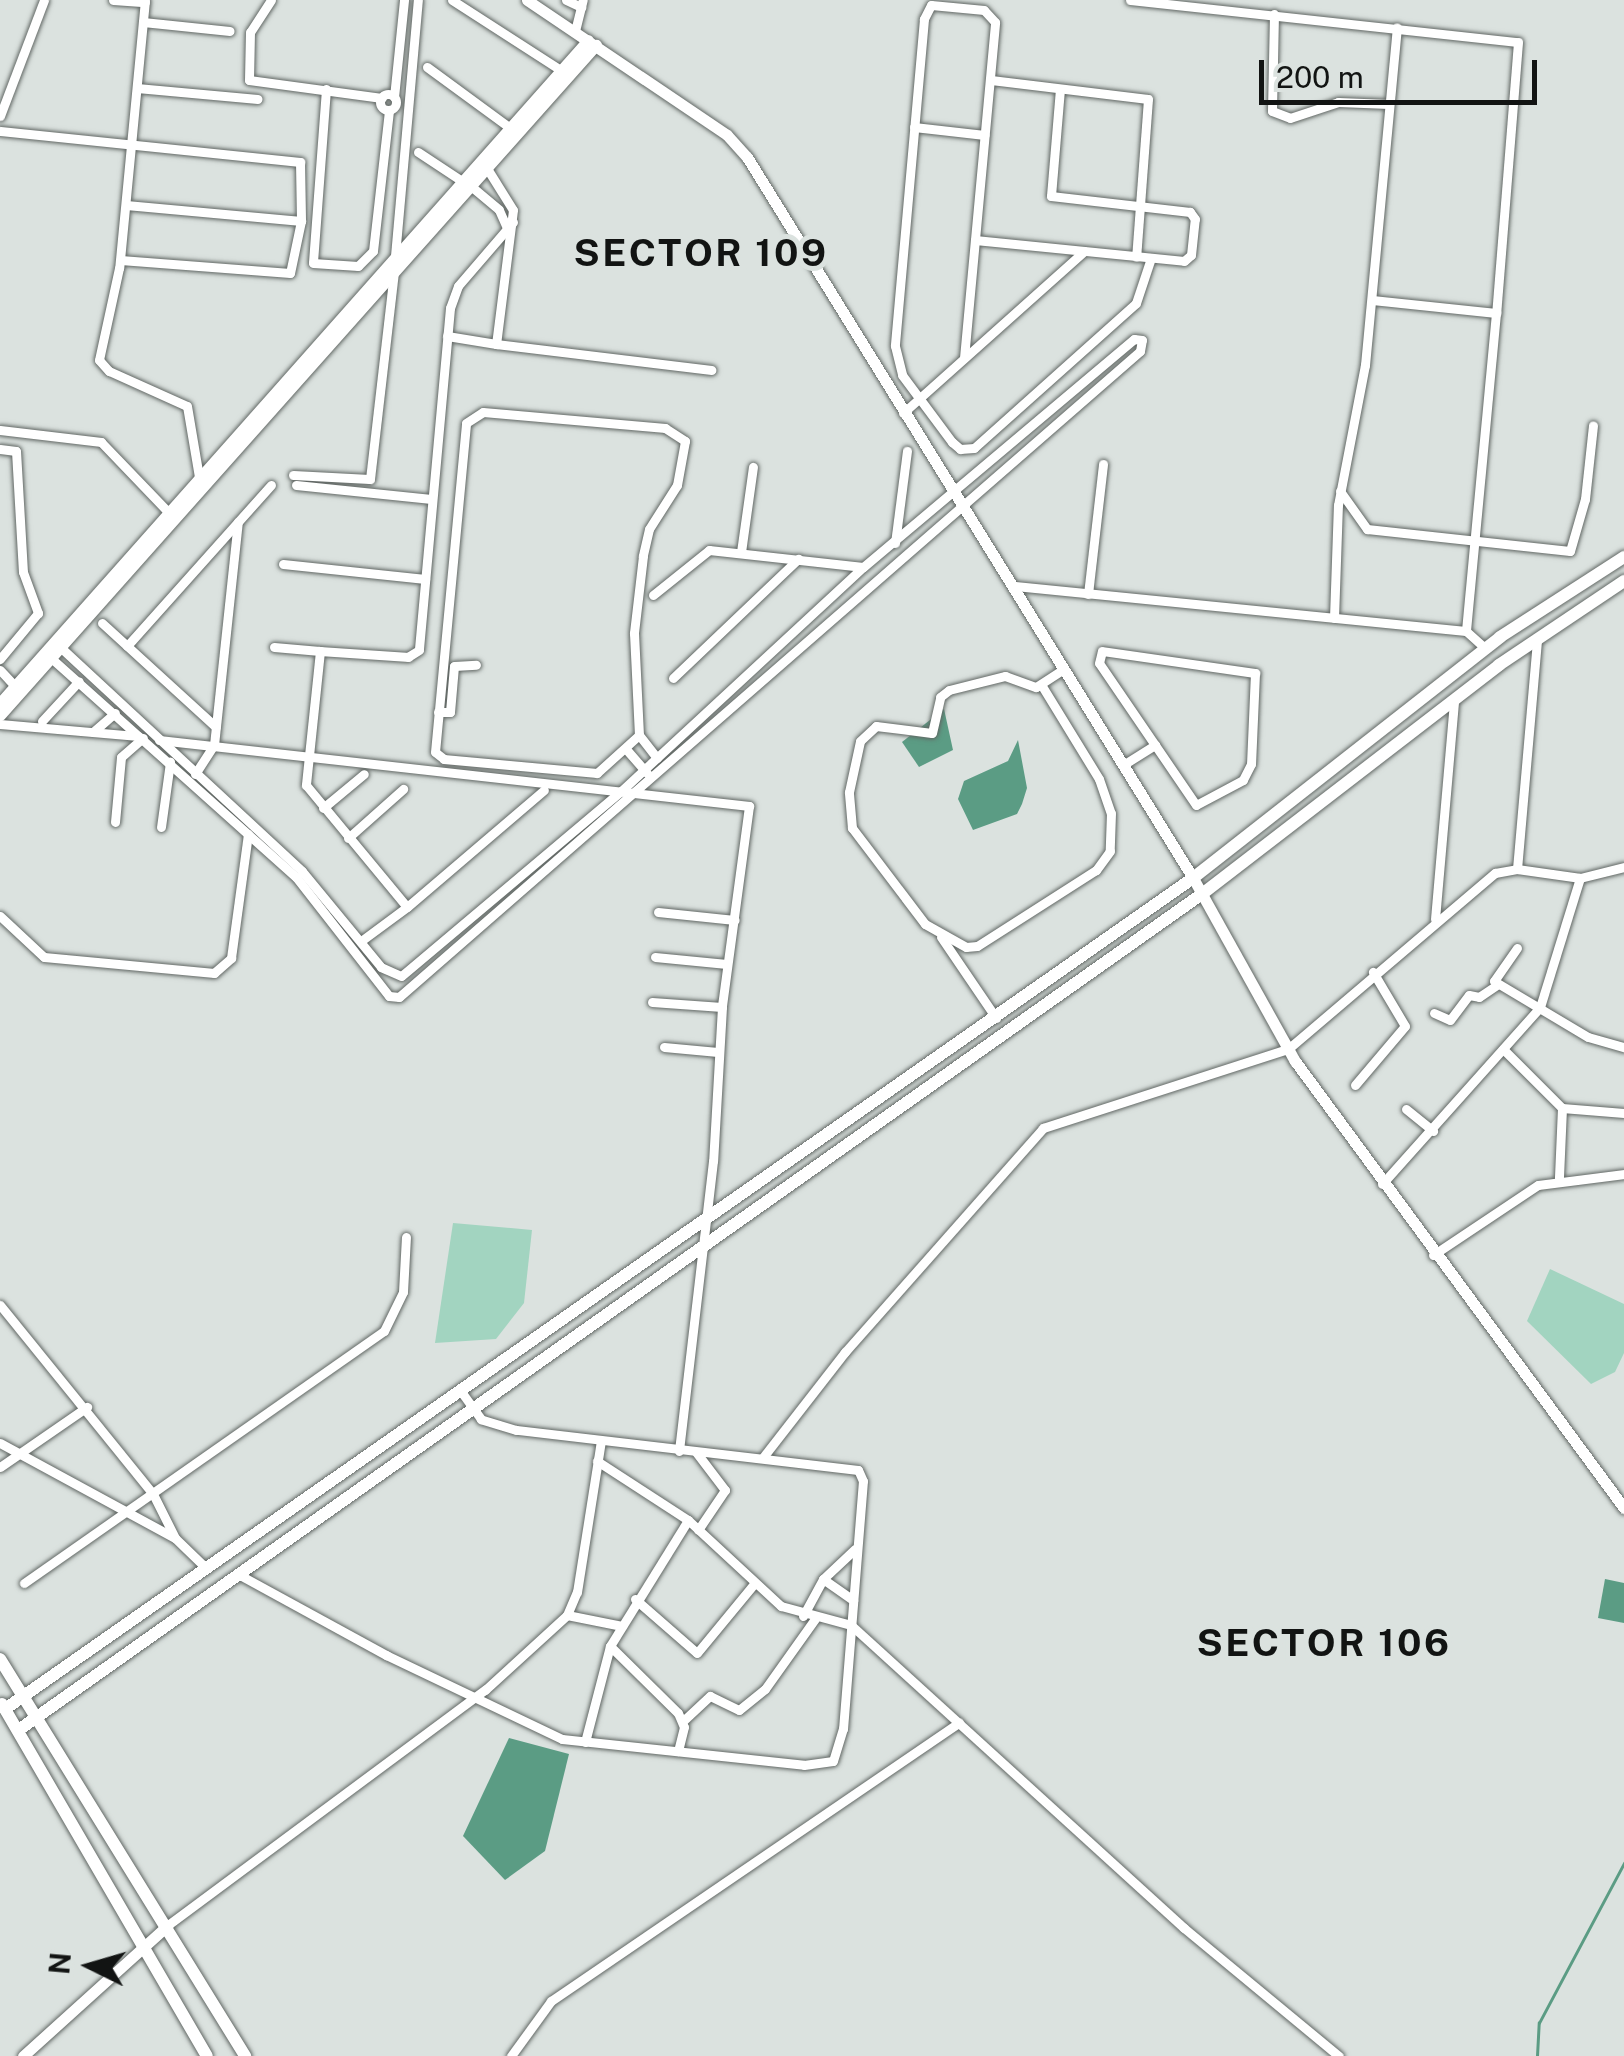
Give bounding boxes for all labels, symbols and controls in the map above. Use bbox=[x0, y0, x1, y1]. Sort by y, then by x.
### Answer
scale bar bbox=[1264, 40, 1542, 102]
text: 200 m bbox=[1276, 59, 1364, 95]
district label: SECTOR 109 bbox=[574, 230, 828, 276]
district label: SECTOR 106 bbox=[1196, 1620, 1452, 1666]
north arrow bbox=[40, 1916, 140, 2016]
text: N bbox=[42, 1951, 77, 1976]

